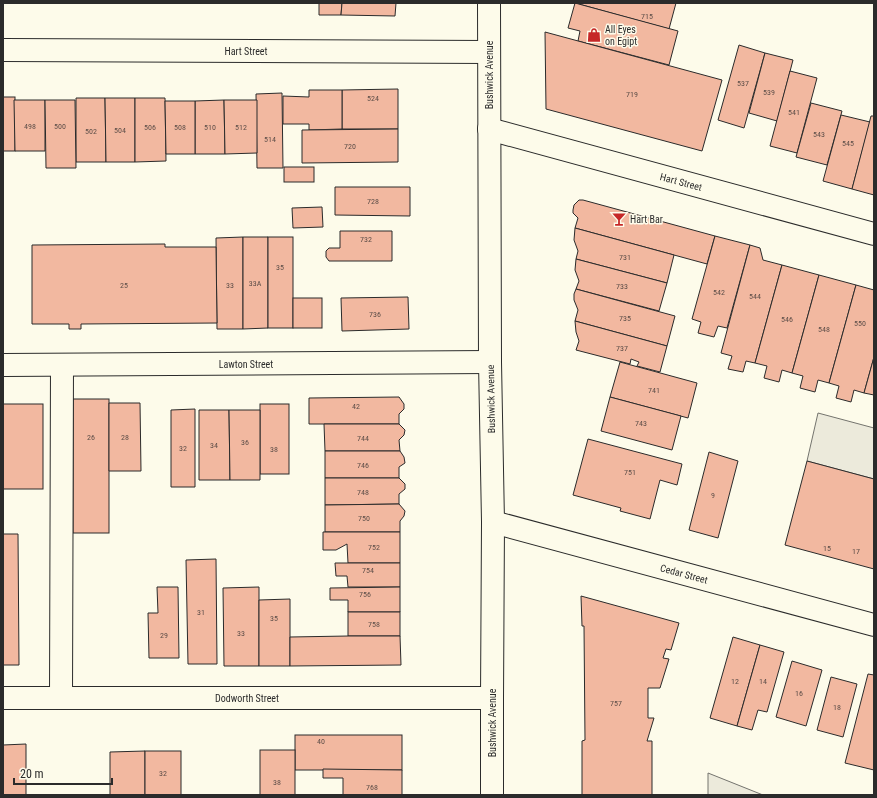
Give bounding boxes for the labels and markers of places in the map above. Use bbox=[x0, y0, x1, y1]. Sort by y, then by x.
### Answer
place label: All Eyes on Egipt bbox=[605, 24, 637, 47]
shop icon: All Eyes on Egipt bbox=[586, 27, 602, 43]
bar icon: Hart Bar bbox=[611, 211, 627, 227]
place label: Hart Bar bbox=[630, 214, 663, 225]

